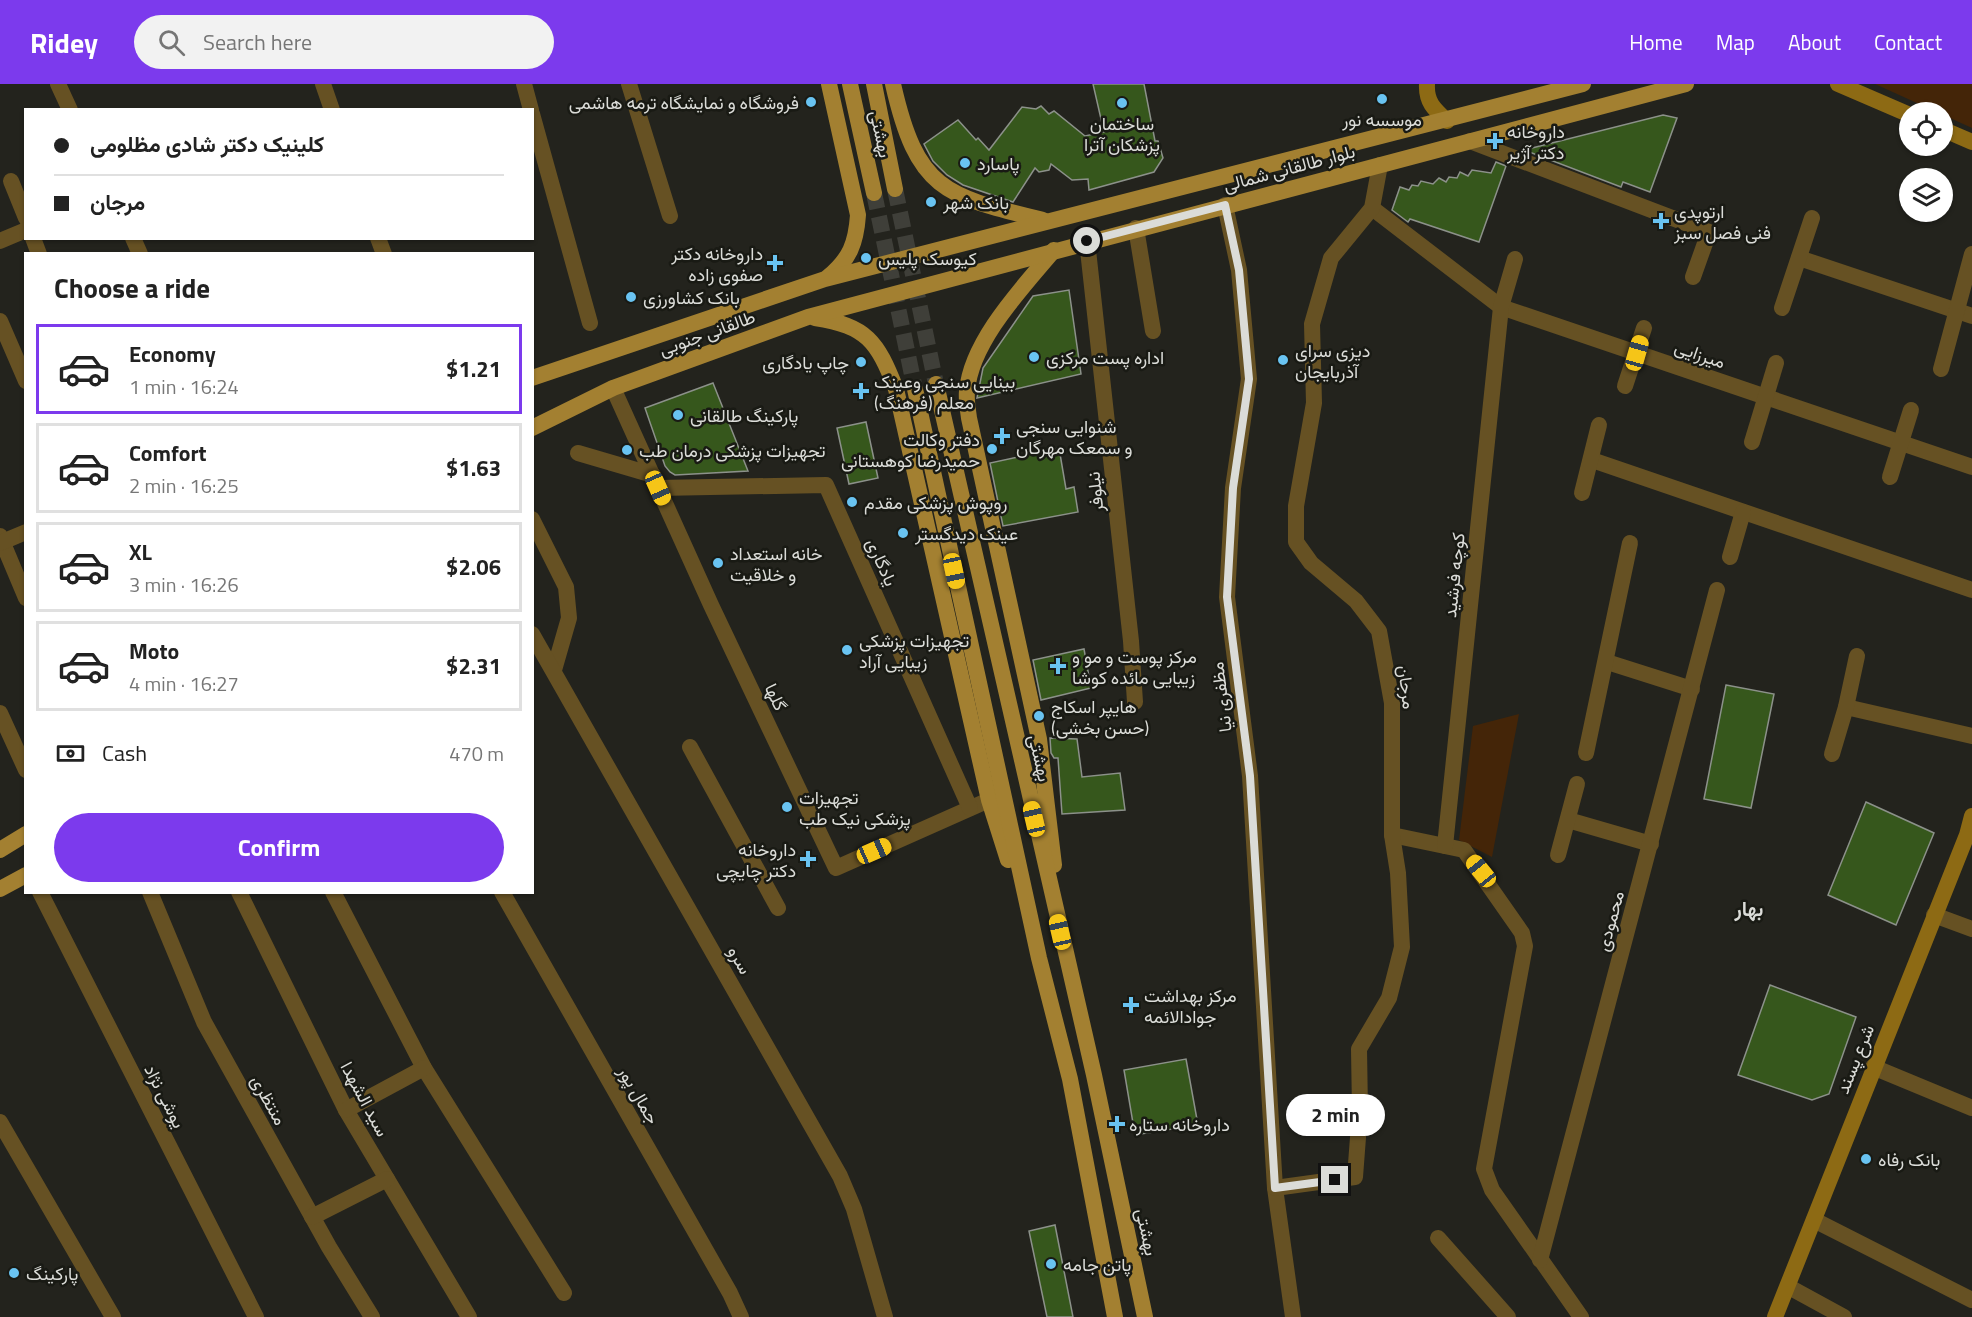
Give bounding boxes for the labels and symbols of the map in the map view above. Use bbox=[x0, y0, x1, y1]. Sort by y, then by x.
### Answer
place label: فروشگاه و نمايشگاه ترمه هاشمى bbox=[569, 89, 799, 116]
marker: موسسه نور bbox=[1375, 92, 1389, 106]
marker: فروشگاه و نمايشگاه ترمه هاشمى bbox=[804, 95, 818, 109]
marker: ساختمان پزشکان آترا bbox=[1115, 96, 1129, 110]
place label: موسسه نور bbox=[1341, 106, 1422, 133]
street label: بهشتى bbox=[863, 108, 899, 160]
place label: ساختمان پزشکان آترا bbox=[1084, 110, 1160, 158]
place label: داروخانه دکتر آژیر bbox=[1506, 118, 1565, 166]
marker: داروخانه دکتر آژیر bbox=[1488, 134, 1502, 148]
street label: بلوار طالقانی شمالی bbox=[1220, 137, 1358, 199]
place label: پاسارد bbox=[977, 150, 1020, 177]
marker: پاسارد bbox=[958, 156, 972, 170]
place label: بانک شهر bbox=[942, 189, 1009, 216]
marker: بانک شهر bbox=[924, 195, 938, 209]
place label: ارتوپدی فنی فصل سبز bbox=[1673, 198, 1771, 246]
marker: ارتوپدی فنی فصل سبز bbox=[1652, 212, 1670, 230]
route start bbox=[1073, 227, 1100, 254]
place label: داروخانه دکتر صفوی زاده bbox=[670, 240, 763, 288]
place label: کیوسک پلیس bbox=[878, 245, 977, 272]
marker: کیوسک پلیس bbox=[859, 251, 873, 265]
marker: داروخانه دکتر صفوی زاده bbox=[768, 256, 782, 270]
place label: بانک کشاورزی bbox=[643, 284, 740, 311]
marker: بانک کشاورزی bbox=[624, 290, 638, 304]
street label: طالقانی جنوبی bbox=[655, 303, 759, 363]
car bbox=[1623, 333, 1651, 373]
street label: میرزایی bbox=[1671, 333, 1729, 375]
place label: دیزی سرای آذربایجان bbox=[1295, 337, 1370, 385]
place label: اداره پست مرکزی bbox=[1046, 344, 1164, 371]
place label: چاپ یادگاری bbox=[762, 349, 849, 376]
marker: اداره پست مرکزی bbox=[1027, 350, 1041, 364]
marker: دیزی سرای آذربایجان bbox=[1276, 353, 1290, 367]
marker: چاپ یادگاری bbox=[854, 355, 868, 369]
place label: بینایی سنجی وعینک معلم (فرهنگ) bbox=[874, 368, 1015, 416]
marker: بینایی سنجی وعینک معلم (فرهنگ) bbox=[852, 382, 870, 400]
place label: پارکینگ طالقانی bbox=[690, 402, 798, 429]
marker: پارکینگ طالقانی bbox=[671, 408, 685, 422]
place label: شنوایی سنجی و سمعک مهرگان bbox=[1016, 413, 1132, 461]
place label: دفتر وکالت حمیدرضا کوهستانی bbox=[841, 426, 980, 474]
marker: شنوایی سنجی و سمعک مهرگان bbox=[993, 427, 1011, 445]
place label: تجهیزات پزشکی درمان طب bbox=[639, 437, 826, 464]
marker: دفتر وکالت حمیدرضا کوهستانی bbox=[985, 442, 999, 456]
marker: تجهیزات پزشکی درمان طب bbox=[620, 443, 634, 457]
car bbox=[642, 468, 674, 508]
street label: نیلوفر bbox=[1079, 470, 1111, 515]
place label: روپوش پزشکی مقدم bbox=[864, 489, 1007, 516]
marker: روپوش پزشکی مقدم bbox=[845, 495, 859, 509]
place label: عینک دیدگستر bbox=[914, 520, 1018, 547]
marker: عینک دیدگستر bbox=[896, 526, 910, 540]
street label: كوچه فرشيد bbox=[1436, 531, 1472, 619]
street label: یادگاری bbox=[859, 534, 905, 590]
place label: خانه استعداد و خلاقیت bbox=[730, 540, 823, 588]
car bbox=[941, 552, 967, 590]
marker: خانه استعداد و خلاقیت bbox=[711, 556, 725, 570]
place label: تجهیزات پزشکی زیبایی آراد bbox=[859, 627, 969, 675]
marker: تجهیزات پزشکی زیبایی آراد bbox=[840, 643, 854, 657]
place label: مرکز پوست و مو و زیبایی مائده کوشا bbox=[1072, 643, 1197, 691]
marker: مرکز پوست و مو و زیبایی مائده کوشا bbox=[1049, 657, 1067, 675]
street label: مظفری نیا bbox=[1203, 660, 1239, 734]
street label: مرجان bbox=[1391, 663, 1423, 711]
street label: گلها bbox=[758, 679, 794, 715]
place label: هایپر اسکاج (حسن بخشی) bbox=[1051, 693, 1149, 741]
marker: هایپر اسکاج (حسن بخشی) bbox=[1032, 709, 1046, 723]
street label: بهشتى bbox=[1021, 732, 1059, 784]
place label: تجهیزات پزشکی نیک‌ طب bbox=[799, 784, 911, 832]
car bbox=[1021, 799, 1047, 839]
marker: تجهیزات پزشکی نیک‌ طب bbox=[780, 800, 794, 814]
car bbox=[854, 835, 894, 867]
place label: داروخانه دکتر چایچی bbox=[716, 836, 796, 884]
car bbox=[1463, 851, 1499, 891]
marker: داروخانه دکتر چایچی bbox=[801, 852, 815, 866]
street label: محمودی bbox=[1589, 888, 1631, 954]
district label: بهار bbox=[1734, 893, 1763, 924]
car bbox=[1047, 912, 1073, 952]
street label: سرو bbox=[721, 941, 759, 979]
place label: مرکز بهداشت جوادالائمه bbox=[1144, 982, 1237, 1030]
marker: مرکز بهداشت جوادالائمه bbox=[1122, 996, 1140, 1014]
street label: شرع پسند bbox=[1829, 1020, 1881, 1098]
street label: سید الشهدا bbox=[334, 1057, 396, 1141]
street label: یوشی نژاد bbox=[137, 1059, 193, 1133]
street label: جمال پور bbox=[611, 1060, 667, 1129]
street label: منتظری bbox=[244, 1070, 294, 1130]
callout: 2 min bbox=[1286, 1093, 1384, 1135]
place label: داروخانه ستاره bbox=[1129, 1111, 1230, 1138]
marker: داروخانه ستاره bbox=[1110, 1117, 1124, 1131]
place label: بانک رفاه bbox=[1878, 1146, 1940, 1173]
marker: بانک رفاه bbox=[1859, 1152, 1873, 1166]
route end bbox=[1321, 1166, 1348, 1193]
street label: بهشتى bbox=[1129, 1206, 1165, 1258]
place label: پاتن جامه bbox=[1063, 1251, 1131, 1278]
marker: پاتن جامه bbox=[1044, 1257, 1058, 1271]
place label: پارکینگ bbox=[26, 1260, 78, 1287]
marker: پارکینگ bbox=[7, 1266, 21, 1280]

